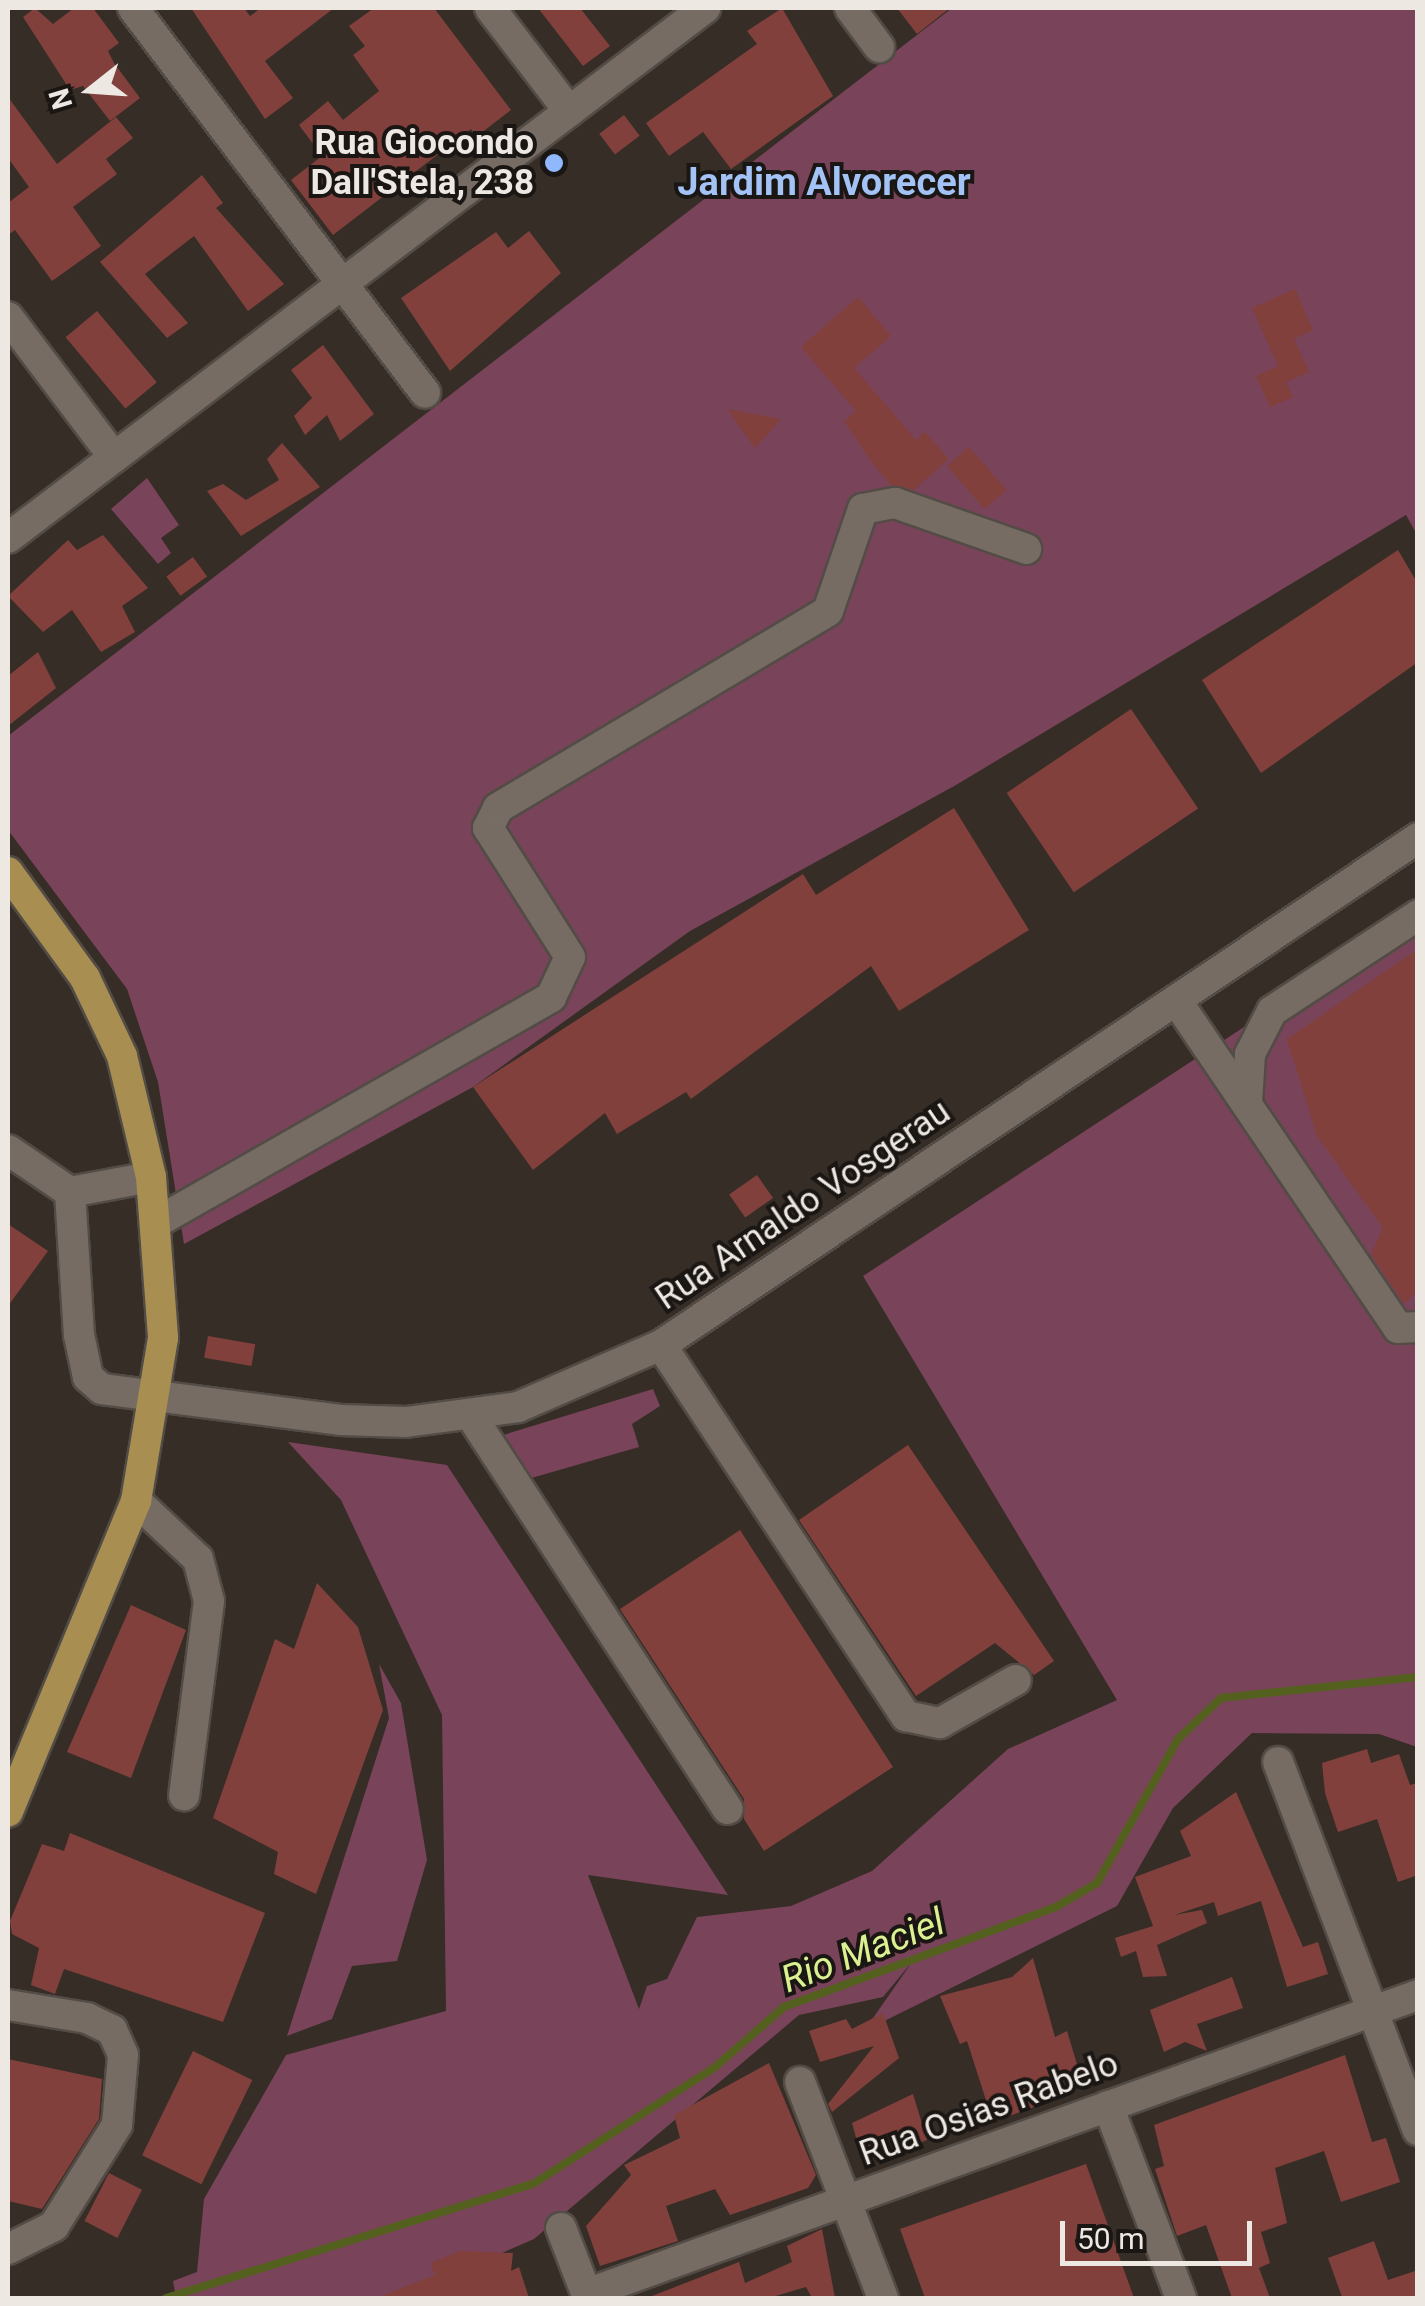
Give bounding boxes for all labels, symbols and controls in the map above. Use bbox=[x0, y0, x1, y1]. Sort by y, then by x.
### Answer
north arrow bbox=[40, 40, 140, 140]
text: N bbox=[42, 85, 80, 113]
place label: Rua Giocondo Dall'Stela, 238 bbox=[311, 122, 534, 204]
marker: Rua Giocondo Dall'Stela, 238 bbox=[543, 152, 565, 174]
district label: Jardim Alvorecer bbox=[677, 160, 971, 206]
street label: Rua Arnaldo Vosgerau bbox=[648, 1091, 958, 1319]
water label: Rio Maciel bbox=[775, 1899, 951, 2003]
street label: Rua Osias Rabelo bbox=[854, 2043, 1124, 2175]
scale bar bbox=[1065, 2201, 1258, 2263]
text: 50 m bbox=[1077, 2221, 1144, 2256]

